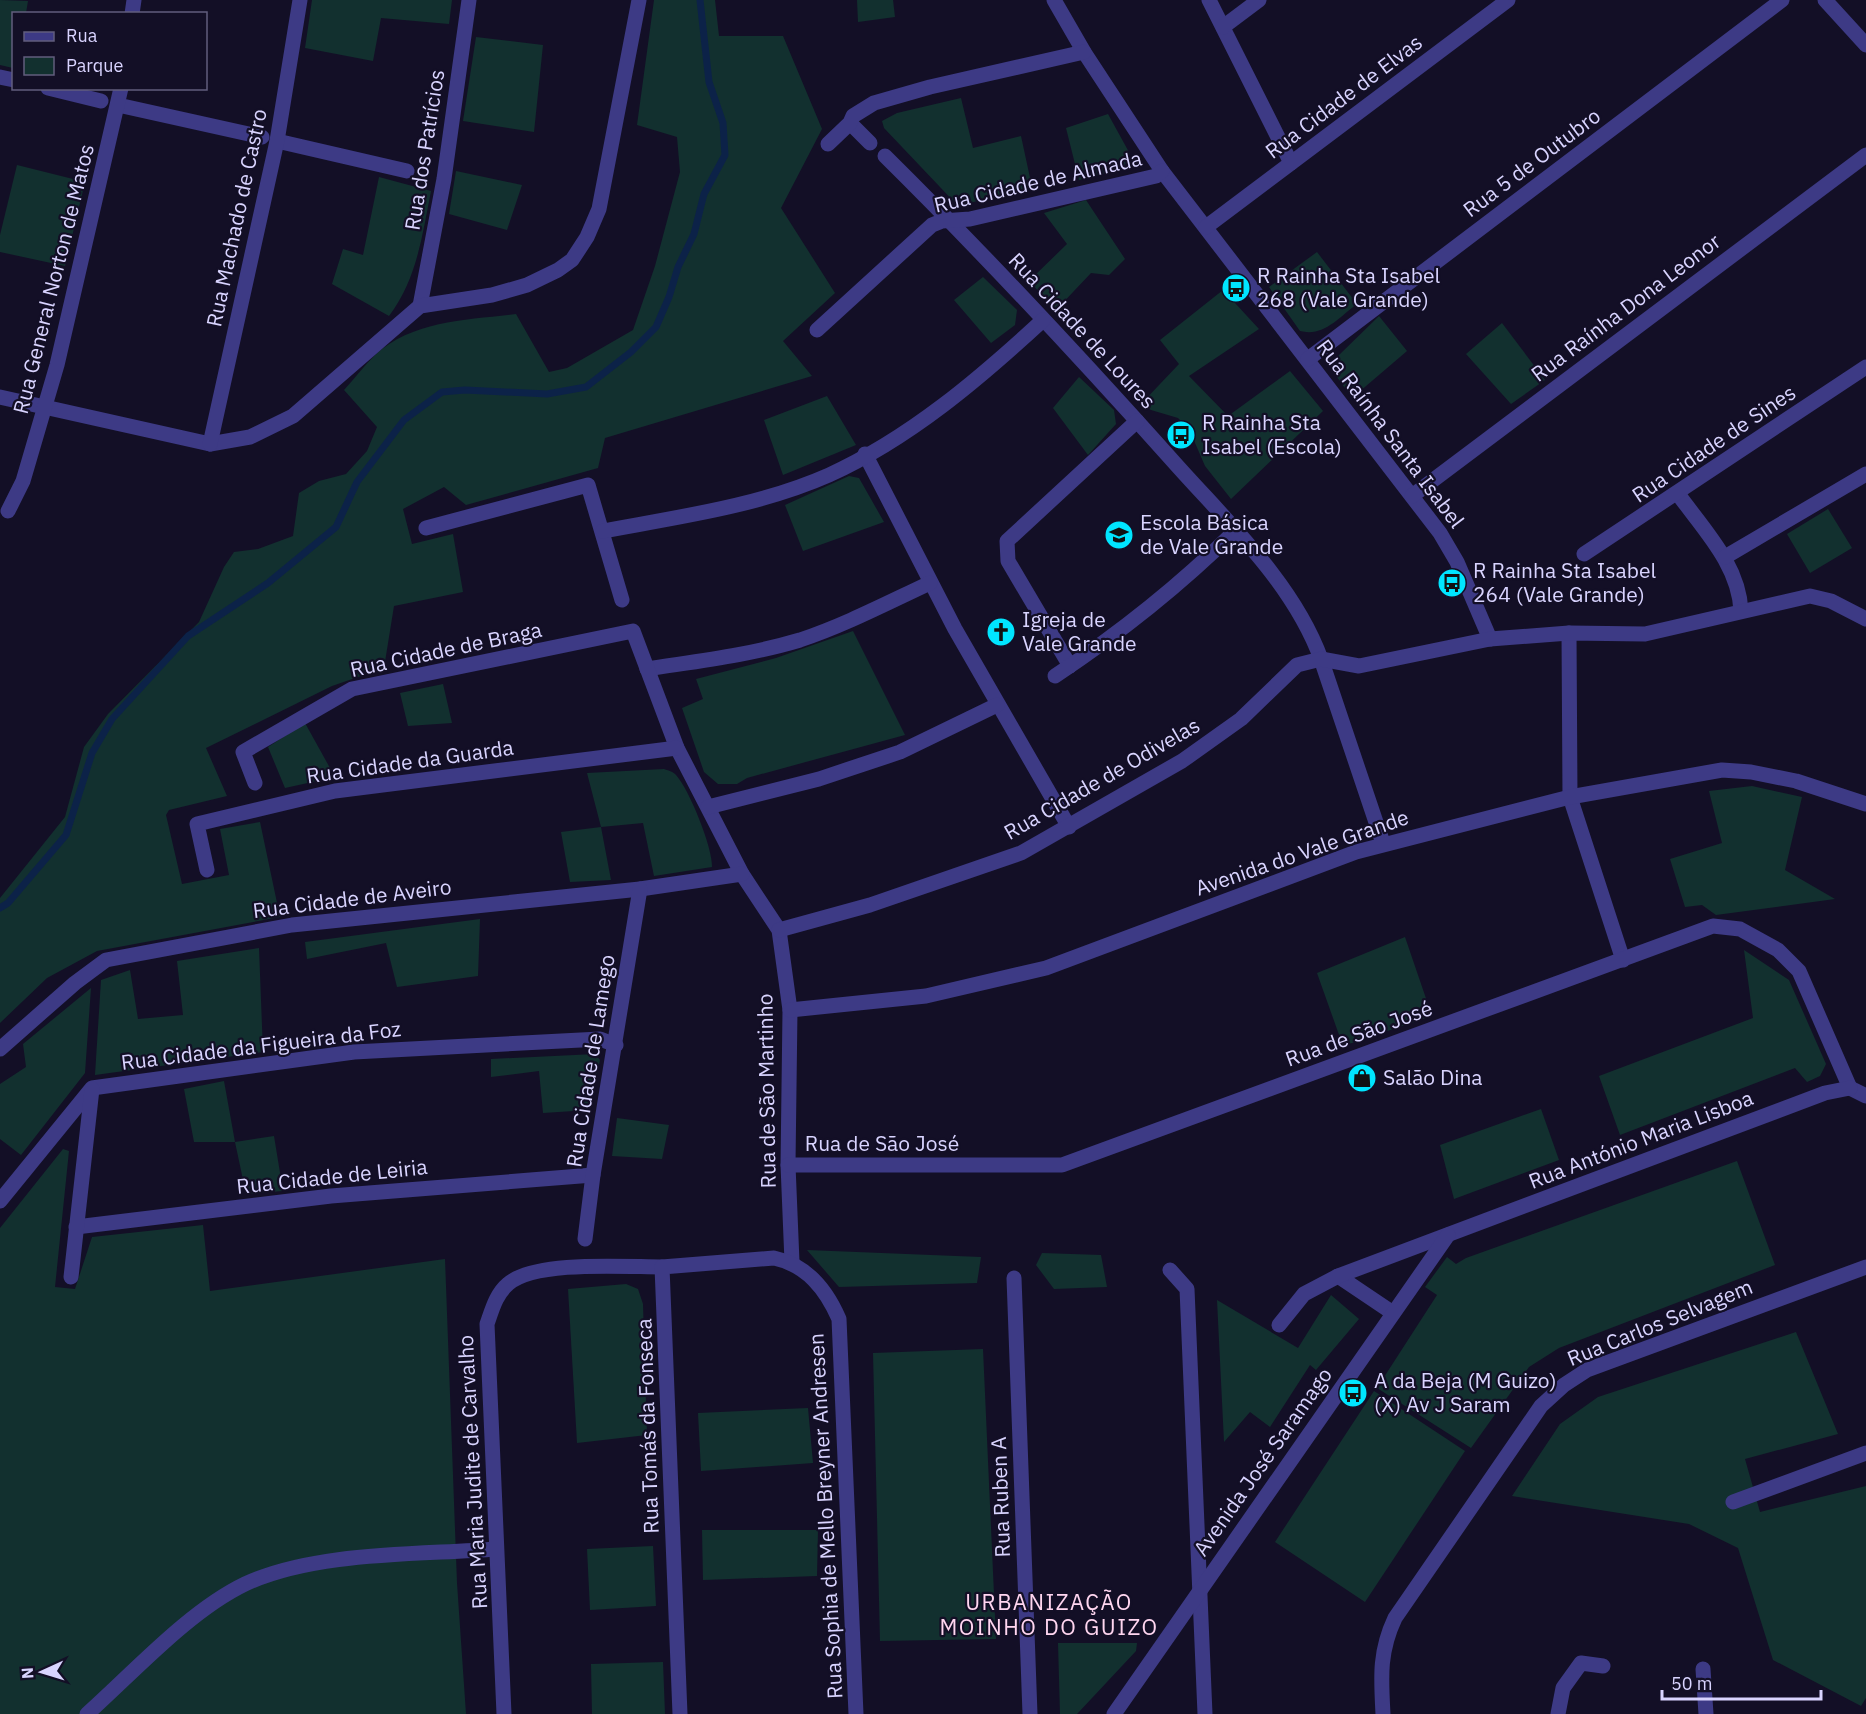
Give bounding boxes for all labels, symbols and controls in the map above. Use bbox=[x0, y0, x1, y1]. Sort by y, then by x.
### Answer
legend bbox=[12, 12, 207, 90]
text: Rua bbox=[66, 24, 98, 47]
street label: Rua Cidade de Elvas bbox=[1259, 28, 1428, 165]
text: Parque bbox=[66, 54, 124, 77]
street label: Rua dos Patrícios bbox=[397, 67, 451, 232]
street label: Rua 5 de Outubro bbox=[1457, 101, 1606, 223]
street label: Rua Machado de Castro bbox=[199, 106, 273, 329]
street label: Rua General Norton de Matos bbox=[6, 141, 100, 417]
street label: Rua Cidade de Almada bbox=[931, 143, 1145, 219]
street label: Rua Raínha Dona Leonor bbox=[1525, 227, 1726, 388]
street label: Rua Cidade de Loures bbox=[1003, 246, 1163, 414]
place label: R Rainha Sta Isabel 268 (Vale Grande) bbox=[1257, 261, 1440, 313]
bus stop icon: R Rainha Sta Isabel 268 (Vale Grande) bbox=[1220, 272, 1252, 304]
street label: Rua Raínha Santa Isabel bbox=[1311, 333, 1471, 534]
street label: Rua Cidade de Sines bbox=[1626, 378, 1801, 508]
place label: R Rainha Sta Isabel (Escola) bbox=[1202, 408, 1342, 460]
bus stop icon: R Rainha Sta Isabel (Escola) bbox=[1165, 419, 1197, 451]
place label: Escola Básica de Vale Grande bbox=[1140, 508, 1283, 560]
school or university icon: Escola Básica de Vale Grande bbox=[1103, 519, 1135, 551]
place label: R Rainha Sta Isabel 264 (Vale Grande) bbox=[1473, 556, 1656, 608]
bus stop icon: R Rainha Sta Isabel 264 (Vale Grande) bbox=[1436, 567, 1468, 599]
place label: Igreja de Vale Grande bbox=[1022, 605, 1137, 657]
street label: Rua Cidade de Braga bbox=[347, 615, 544, 683]
church icon: Igreja de Vale Grande bbox=[985, 616, 1017, 648]
street label: Rua Cidade de Odivelas bbox=[998, 711, 1205, 846]
street label: Rua Cidade da Guarda bbox=[304, 733, 515, 789]
street label: Avenida do Vale Grande bbox=[1191, 802, 1412, 902]
street label: Rua Cidade de Aveiro bbox=[251, 872, 453, 924]
street label: Rua Cidade de Lamego bbox=[559, 953, 621, 1169]
street label: Rua de São Martinho bbox=[750, 993, 782, 1189]
street label: Rua de São José bbox=[1281, 993, 1436, 1073]
street label: Rua Cidade da Figueira da Foz bbox=[119, 1014, 403, 1076]
shop icon: Salão Dina bbox=[1346, 1062, 1378, 1094]
place label: Salão Dina bbox=[1383, 1063, 1483, 1091]
street label: Rua António Maria Lisboa bbox=[1524, 1083, 1757, 1195]
street label: Rua de São José bbox=[805, 1129, 959, 1157]
street label: Rua Cidade de Leiria bbox=[235, 1152, 429, 1200]
street label: Rua Carlos Selvagem bbox=[1563, 1272, 1756, 1372]
street label: Rua Tomás da Fonseca bbox=[629, 1318, 665, 1534]
street label: Rua Sophia de Mello Breyner Andresen bbox=[801, 1333, 849, 1700]
street label: Rua Maria Judite de Carvalho bbox=[451, 1334, 493, 1610]
street label: Avenida José Saramago bbox=[1186, 1362, 1338, 1561]
place label: A da Beja (M Guizo) (X) Av J Saram bbox=[1374, 1366, 1557, 1418]
bus stop icon: A da Beja (M Guizo) (X) Av J Saram bbox=[1337, 1377, 1369, 1409]
street label: Rua Ruben A bbox=[984, 1436, 1016, 1558]
district label: URBANIZAÇÃO MOINHO DO GUIZO bbox=[939, 1587, 1159, 1641]
north arrow bbox=[12, 1642, 72, 1702]
scale bar bbox=[1662, 1663, 1821, 1701]
text: N bbox=[17, 1667, 37, 1680]
text: 50 m bbox=[1671, 1672, 1713, 1695]

